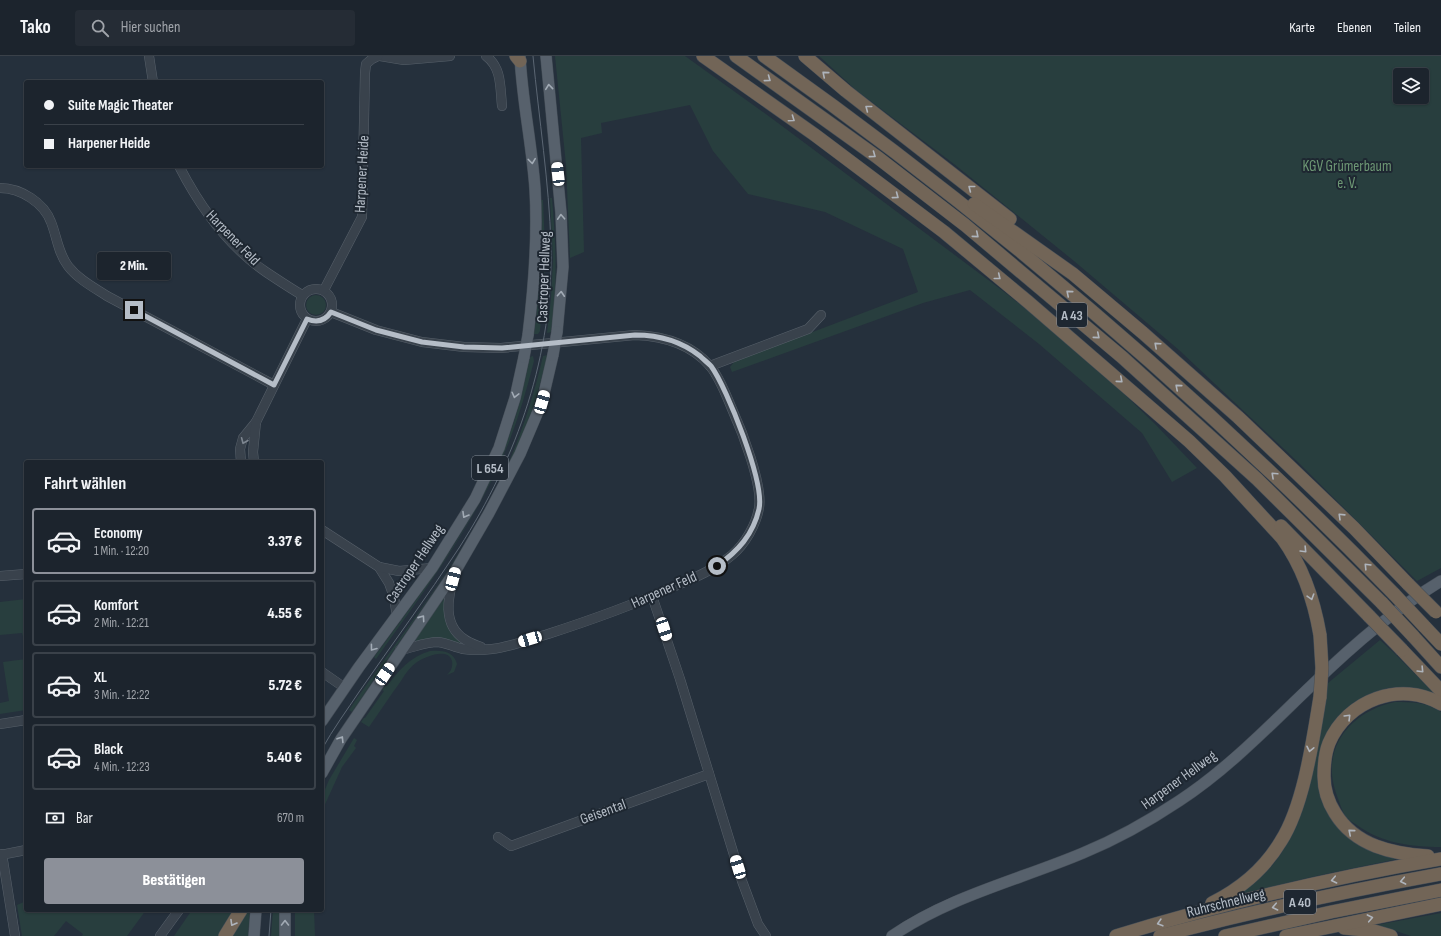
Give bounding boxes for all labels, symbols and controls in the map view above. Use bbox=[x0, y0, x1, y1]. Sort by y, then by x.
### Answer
search box bbox=[75, 10, 355, 46]
text: Tako bbox=[20, 16, 51, 39]
icon: search bbox=[89, 17, 111, 39]
text: Hier suchen bbox=[121, 18, 181, 37]
text: Karte bbox=[1289, 19, 1315, 36]
text: Ebenen bbox=[1337, 19, 1372, 36]
text: Teilen bbox=[1394, 19, 1421, 36]
map controls bbox=[1393, 68, 1429, 104]
button: layers bbox=[1393, 68, 1429, 104]
one-way arrow bbox=[823, 71, 830, 78]
one-way arrow bbox=[764, 74, 771, 82]
one-way arrow bbox=[545, 84, 554, 90]
text: Suite Magic Theater bbox=[68, 96, 173, 115]
one-way arrow bbox=[866, 106, 873, 113]
one-way arrow bbox=[788, 114, 795, 122]
text: Harpener Heide bbox=[68, 134, 150, 153]
street label: Harpener Heide bbox=[350, 135, 374, 213]
one-way arrow bbox=[869, 150, 876, 157]
park label: KGV Grümerbaum e. V. bbox=[1302, 157, 1392, 193]
one-way arrow bbox=[527, 158, 536, 164]
car bbox=[551, 161, 565, 187]
one-way arrow bbox=[968, 186, 975, 193]
one-way arrow bbox=[892, 191, 899, 198]
street label: Harpener Feld bbox=[202, 206, 264, 270]
one-way arrow bbox=[557, 214, 565, 220]
one-way arrow bbox=[971, 230, 978, 237]
street label: Castroper Hellweg bbox=[533, 231, 555, 323]
callout: 2 Min. bbox=[97, 252, 171, 280]
text: 2 Min. bbox=[120, 258, 148, 274]
one-way arrow bbox=[993, 272, 1000, 279]
one-way arrow bbox=[1067, 290, 1074, 297]
one-way arrow bbox=[557, 291, 566, 297]
route end bbox=[125, 301, 143, 319]
road number: A 43 bbox=[1057, 303, 1087, 327]
one-way arrow bbox=[1092, 332, 1100, 339]
one-way arrow bbox=[1154, 342, 1162, 349]
one-way arrow bbox=[1115, 376, 1123, 383]
one-way arrow bbox=[1175, 385, 1183, 392]
car bbox=[533, 389, 551, 415]
one-way arrow bbox=[512, 392, 520, 398]
one-way arrow bbox=[240, 437, 248, 444]
road number: L 654 bbox=[472, 456, 508, 480]
text: Fahrt wählen bbox=[44, 473, 126, 494]
one-way arrow bbox=[1271, 473, 1279, 480]
one-way arrow bbox=[463, 511, 470, 518]
one-way arrow bbox=[1338, 513, 1346, 521]
street label: Castroper Hellweg bbox=[382, 521, 448, 607]
icon: car bbox=[46, 523, 82, 559]
text: Economy bbox=[94, 524, 143, 543]
text: 3.37 € bbox=[268, 532, 302, 551]
text: 1 Min. · 12:20 bbox=[94, 543, 149, 559]
one-way arrow bbox=[1300, 545, 1307, 553]
route start bbox=[708, 557, 726, 575]
one-way arrow bbox=[1364, 563, 1372, 571]
car bbox=[444, 566, 462, 592]
street label: Harpener Feld bbox=[628, 567, 700, 613]
one-way arrow bbox=[1306, 593, 1315, 600]
icon: car bbox=[46, 595, 82, 631]
text: Komfort bbox=[94, 596, 138, 615]
text: 4.55 € bbox=[267, 604, 302, 623]
text: 2 Min. · 12:21 bbox=[94, 615, 149, 631]
one-way arrow bbox=[417, 615, 425, 622]
car bbox=[655, 616, 673, 642]
car bbox=[517, 630, 543, 648]
one-way arrow bbox=[371, 643, 378, 650]
car bbox=[373, 661, 397, 687]
one-way arrow bbox=[1416, 665, 1424, 673]
icon: car bbox=[46, 667, 82, 703]
text: XL bbox=[94, 668, 107, 687]
text: 5.72 € bbox=[269, 676, 302, 695]
text: 3 Min. · 12:22 bbox=[94, 687, 150, 703]
one-way arrow bbox=[1343, 714, 1351, 722]
one-way arrow bbox=[337, 736, 344, 743]
icon: car bbox=[46, 739, 82, 775]
text: Black bbox=[94, 740, 123, 759]
street label: Harpener Hellweg bbox=[1138, 746, 1220, 814]
one-way arrow bbox=[1307, 746, 1315, 752]
text: 5.40 € bbox=[267, 748, 302, 767]
text: 4 Min. · 12:23 bbox=[94, 759, 150, 775]
street label: Geisental bbox=[578, 795, 628, 829]
icon: cash bbox=[44, 807, 66, 829]
text: Bar bbox=[76, 809, 93, 828]
text: 670 m bbox=[277, 810, 304, 826]
one-way arrow bbox=[1348, 829, 1356, 836]
car bbox=[729, 854, 747, 880]
button: Bestätigen bbox=[44, 858, 304, 904]
one-way arrow bbox=[1331, 875, 1337, 883]
one-way arrow bbox=[1400, 876, 1406, 884]
street label: Ruhrschnellweg bbox=[1185, 884, 1267, 922]
road number: A 40 bbox=[1284, 890, 1316, 914]
one-way arrow bbox=[1272, 903, 1279, 911]
one-way arrow bbox=[1367, 914, 1373, 923]
one-way arrow bbox=[1157, 918, 1164, 927]
one-way arrow bbox=[230, 919, 237, 926]
one-way arrow bbox=[280, 920, 289, 926]

